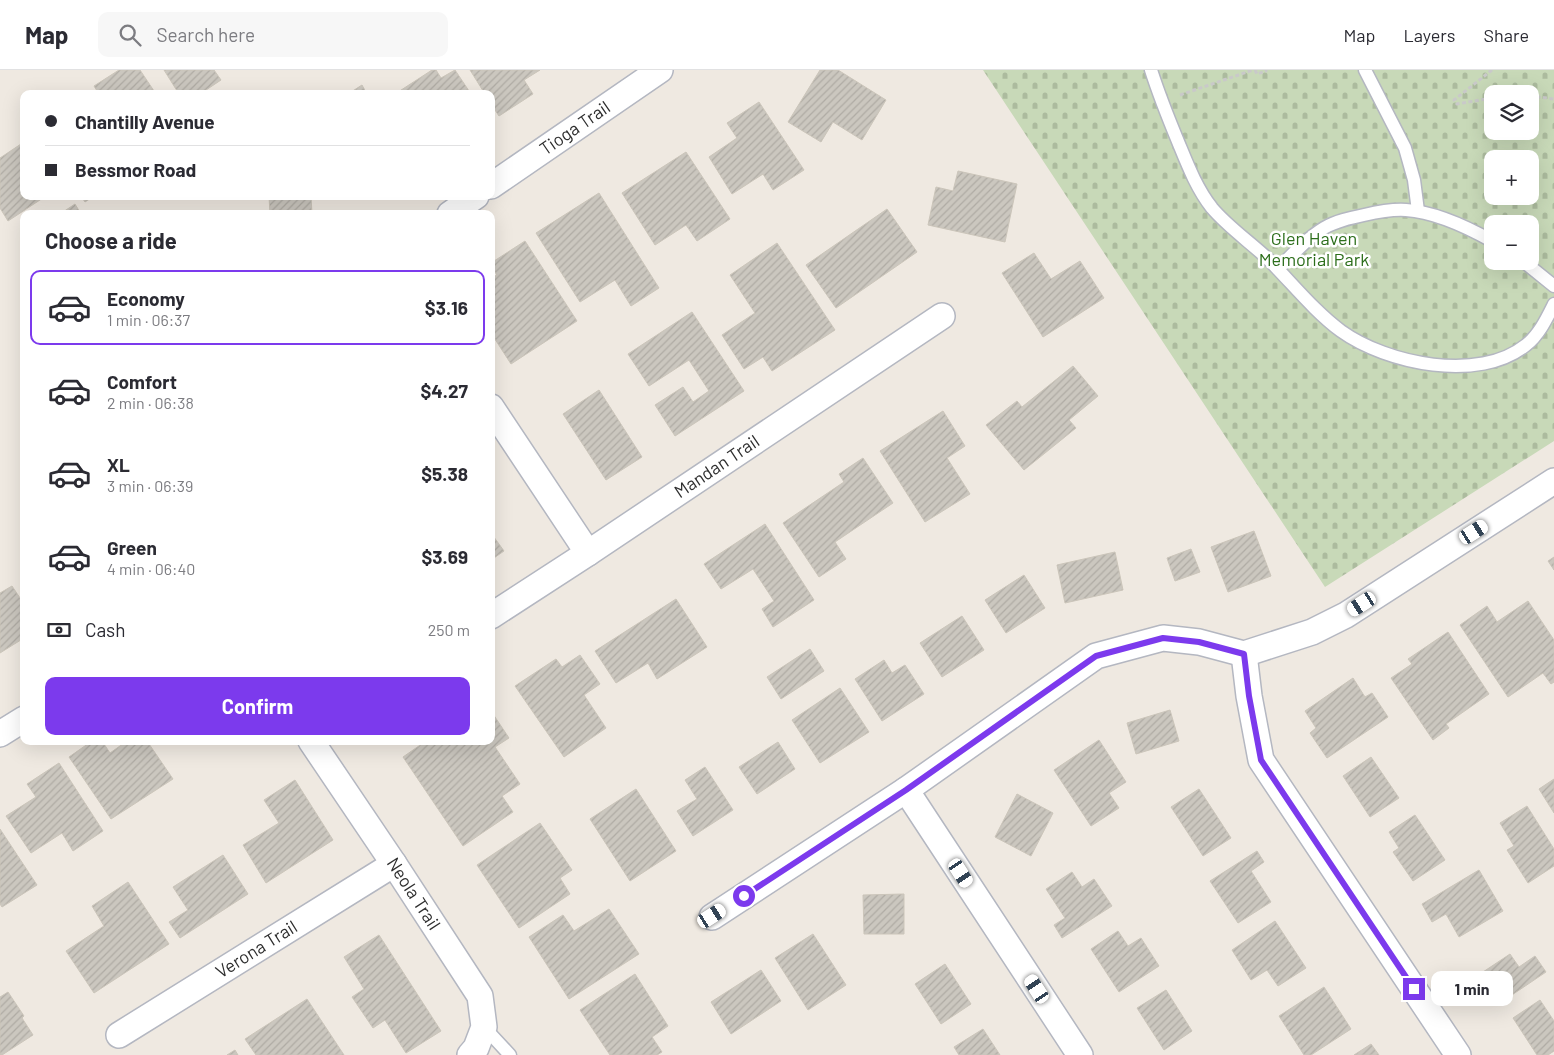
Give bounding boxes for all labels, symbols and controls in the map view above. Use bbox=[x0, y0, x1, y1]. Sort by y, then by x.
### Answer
search box bbox=[98, 12, 448, 57]
text: Map bbox=[25, 20, 68, 49]
icon: search bbox=[116, 21, 144, 49]
text: Search here bbox=[156, 23, 255, 46]
text: Map bbox=[1343, 24, 1375, 46]
text: Layers bbox=[1403, 24, 1456, 46]
text: Share bbox=[1484, 24, 1529, 46]
map controls bbox=[1484, 85, 1539, 270]
button: layers bbox=[1484, 85, 1539, 140]
street label: Tioga Trail bbox=[535, 96, 614, 159]
text: Chantilly Avenue bbox=[75, 110, 215, 133]
button: + bbox=[1484, 150, 1539, 205]
text: Bessmor Road bbox=[75, 158, 196, 181]
button: − bbox=[1484, 215, 1539, 270]
text: Choose a ride bbox=[45, 227, 177, 253]
park label: Glen Haven Memorial Park bbox=[1259, 227, 1369, 270]
icon: car bbox=[47, 285, 92, 330]
text: Economy bbox=[107, 287, 185, 310]
text: $3.16 bbox=[425, 296, 468, 319]
text: 1 min · 06:37 bbox=[107, 310, 190, 329]
icon: car bbox=[47, 368, 92, 413]
text: Comfort bbox=[107, 370, 177, 393]
text: $4.27 bbox=[420, 379, 468, 402]
text: 2 min · 06:38 bbox=[107, 393, 194, 412]
street label: Mandan Trail bbox=[670, 429, 763, 502]
icon: car bbox=[47, 451, 92, 496]
text: XL bbox=[107, 453, 130, 476]
text: $5.38 bbox=[421, 462, 468, 485]
text: 3 min · 06:39 bbox=[107, 476, 193, 495]
car bbox=[1457, 518, 1490, 546]
icon: car bbox=[47, 534, 92, 579]
text: Green bbox=[107, 536, 157, 559]
text: $3.69 bbox=[421, 545, 468, 568]
text: 4 min · 06:40 bbox=[107, 559, 195, 578]
car bbox=[1345, 590, 1378, 618]
icon: cash bbox=[45, 616, 73, 644]
text: Cash bbox=[85, 618, 126, 641]
text: 250 m bbox=[428, 620, 470, 639]
button: Confirm bbox=[45, 677, 470, 735]
street label: Neola Trail bbox=[383, 853, 446, 934]
car bbox=[946, 856, 975, 890]
route start bbox=[733, 885, 755, 907]
car bbox=[695, 902, 728, 930]
street label: Verona Trail bbox=[211, 915, 301, 982]
car bbox=[1022, 972, 1051, 1006]
callout: 1 min bbox=[1432, 972, 1514, 1006]
route end bbox=[1403, 978, 1425, 1000]
text: 1 min bbox=[1454, 979, 1490, 998]

